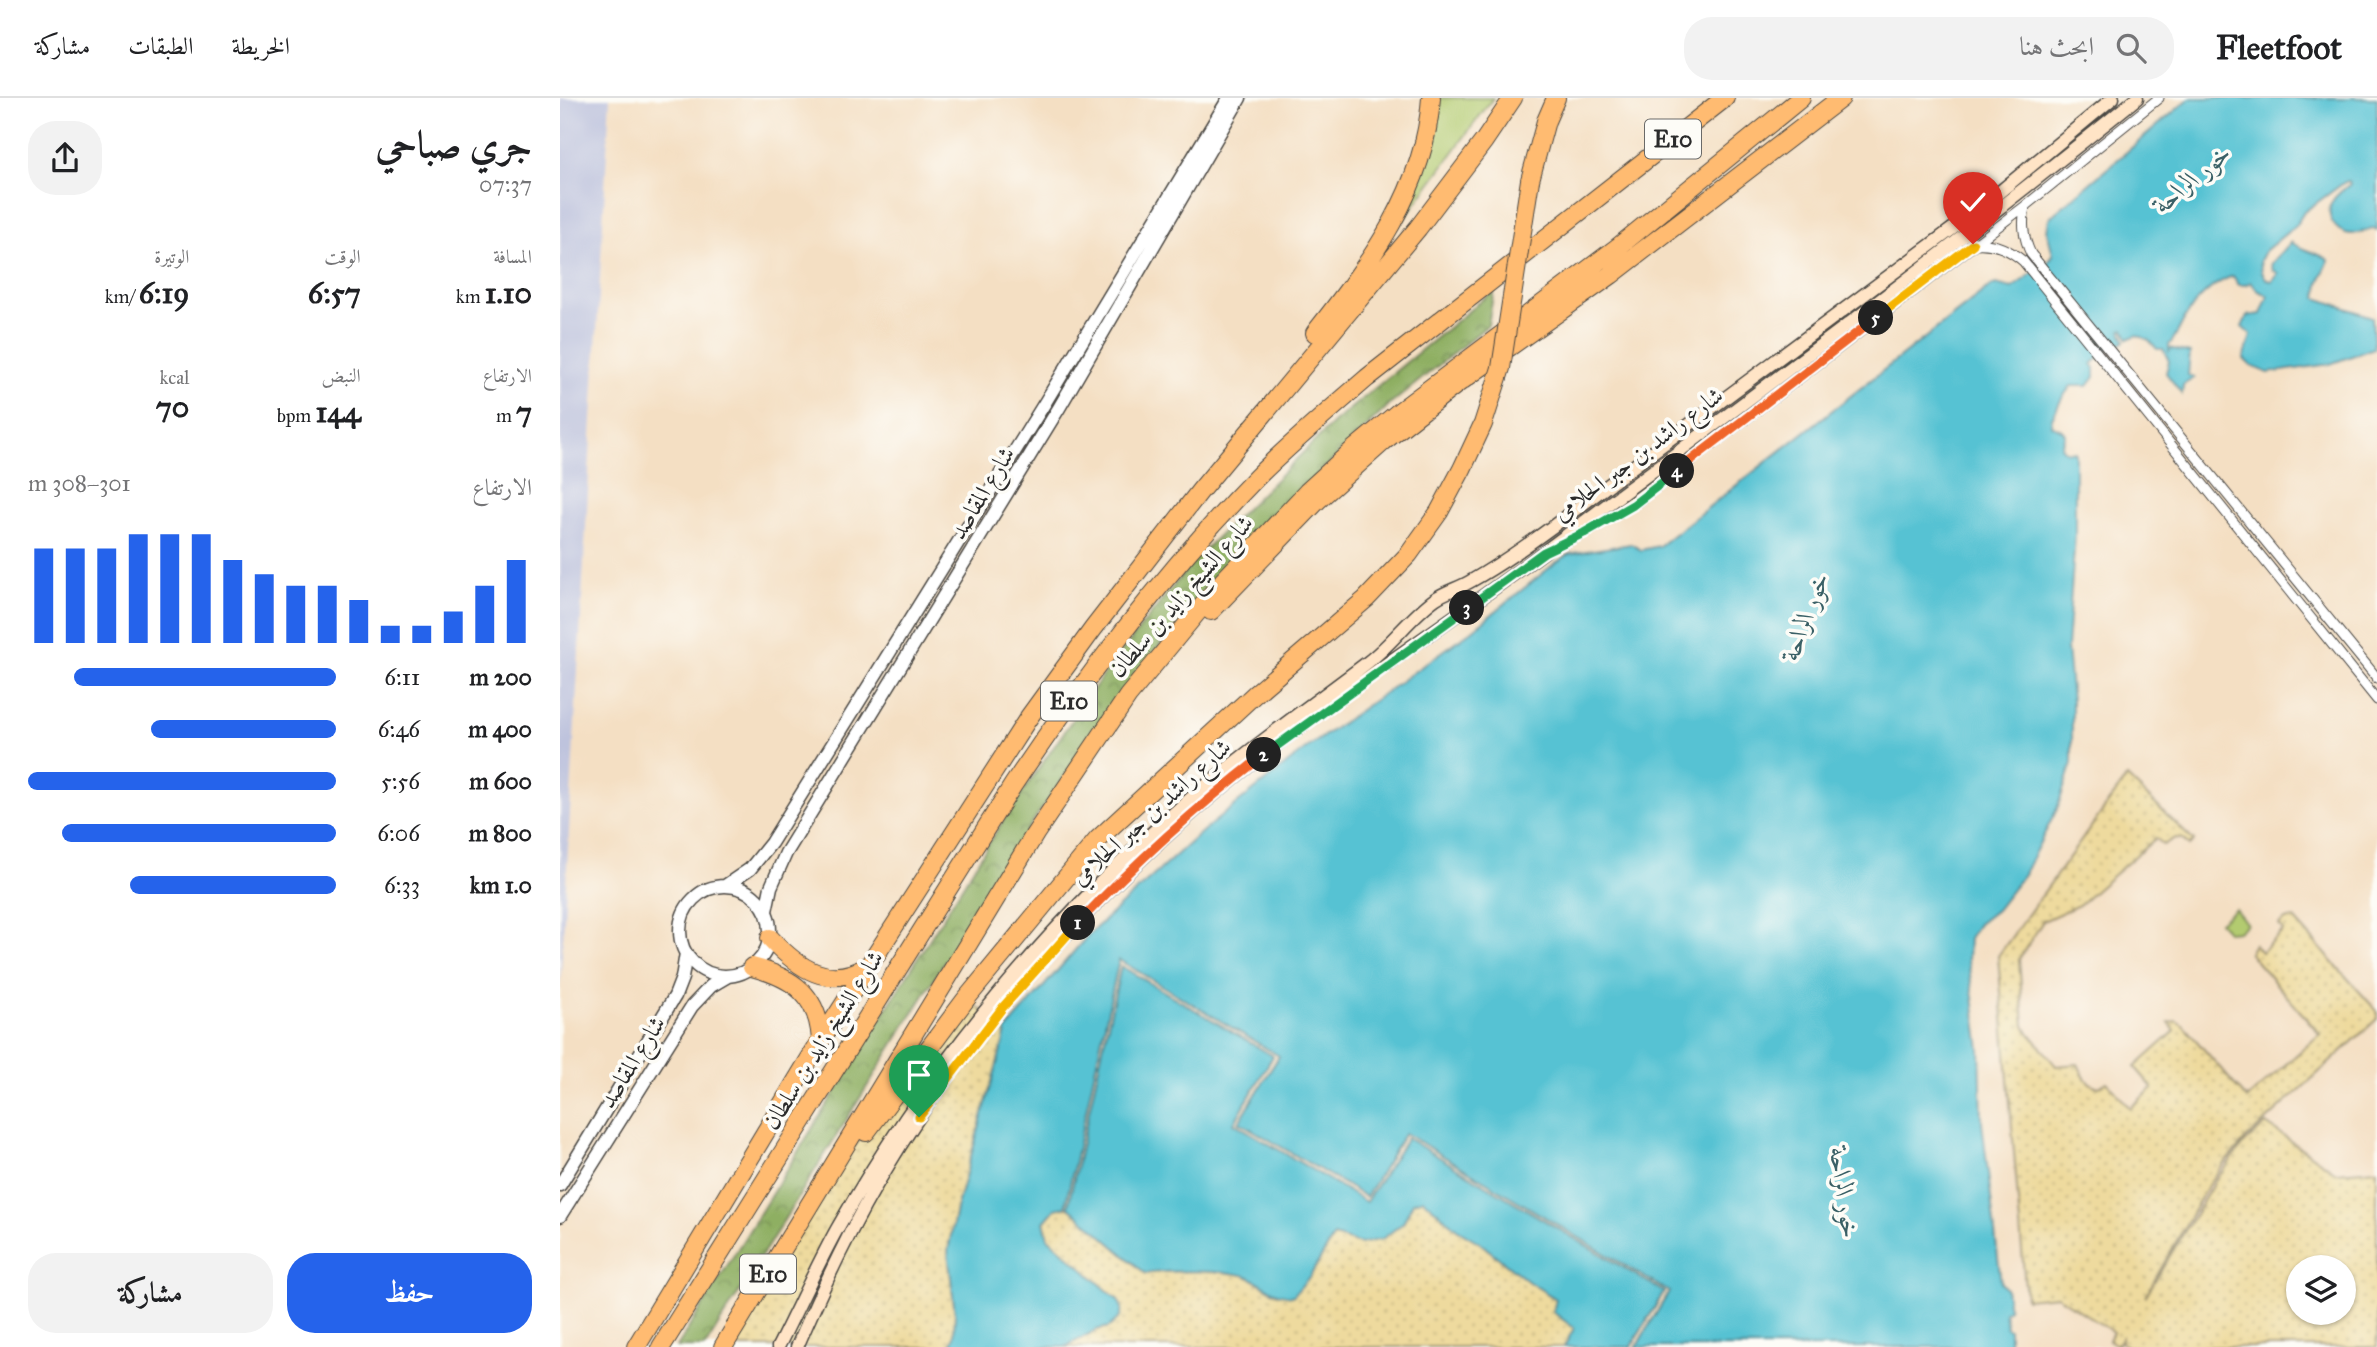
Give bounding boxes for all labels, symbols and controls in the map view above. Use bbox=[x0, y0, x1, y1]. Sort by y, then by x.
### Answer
search box bbox=[1684, 17, 2174, 80]
text: Fleetfoot bbox=[2216, 28, 2342, 68]
icon: search bbox=[2112, 29, 2150, 67]
text: ابحث هنا bbox=[2019, 30, 2094, 62]
text: مشاركة bbox=[35, 31, 90, 61]
text: الطبقات bbox=[128, 31, 194, 61]
text: الخريطة bbox=[232, 31, 290, 61]
road number: E10 bbox=[1645, 120, 1701, 158]
button: share bbox=[28, 121, 102, 195]
text: جري صباحي bbox=[375, 121, 532, 167]
water label: خور الراحة bbox=[2145, 136, 2238, 222]
text: 07:37 bbox=[479, 170, 532, 198]
pin bbox=[1943, 172, 2003, 244]
icon: check bbox=[1954, 183, 1992, 221]
text: الوتيرة bbox=[154, 245, 189, 268]
text: الوقت bbox=[324, 245, 361, 268]
text: المسافة bbox=[493, 245, 532, 268]
text: 6:19 bbox=[139, 275, 189, 311]
text: 6:57 bbox=[308, 275, 361, 311]
text: 1.10 bbox=[485, 275, 532, 311]
text: /km bbox=[105, 285, 139, 308]
text: km bbox=[456, 285, 485, 308]
pin: 5 bbox=[1858, 300, 1894, 336]
text: 5 bbox=[1871, 306, 1880, 329]
text: النبض bbox=[322, 364, 361, 387]
text: الارتفاع bbox=[483, 364, 532, 387]
text: kcal bbox=[159, 366, 189, 389]
street label: شارع راشد بن جبر الحلامي bbox=[1547, 380, 1732, 532]
text: 70 bbox=[156, 389, 189, 425]
text: 144 bbox=[315, 394, 361, 430]
text: 7 bbox=[516, 394, 532, 430]
text: bpm bbox=[277, 404, 315, 427]
text: m bbox=[496, 404, 516, 427]
street label: شارع المقاصد bbox=[943, 441, 1026, 548]
pin: 4 bbox=[1660, 454, 1694, 488]
text: 4 bbox=[1671, 459, 1682, 482]
text: 301–308 m bbox=[28, 469, 131, 497]
text: الارتفاع bbox=[472, 473, 532, 501]
street label: شارع الشيخ زايد بن سلطان bbox=[1102, 509, 1264, 687]
water label: خور الراحة bbox=[1773, 567, 1837, 667]
pin: 3 bbox=[1450, 590, 1485, 626]
text: 3 bbox=[1463, 596, 1470, 619]
text: 6:11 bbox=[384, 663, 420, 691]
text: 200 m bbox=[470, 663, 532, 691]
road number: E10 bbox=[1041, 681, 1097, 720]
text: 6:46 bbox=[378, 715, 420, 743]
text: 400 m bbox=[468, 715, 532, 743]
street label: شارع راشد بن جبر الحلامي bbox=[1065, 732, 1241, 896]
pin: 2 bbox=[1246, 738, 1282, 772]
text: 2 bbox=[1259, 743, 1268, 766]
text: 5:56 bbox=[381, 767, 420, 795]
text: 600 m bbox=[469, 767, 532, 795]
text: 6:06 bbox=[377, 819, 420, 847]
text: 800 m bbox=[469, 819, 532, 847]
text: 6:33 bbox=[384, 871, 420, 899]
text: 1.0 km bbox=[470, 871, 532, 899]
pin: 1 bbox=[1060, 906, 1096, 940]
text: 1 bbox=[1074, 911, 1081, 934]
street label: شارع الشيخ زايد بن سلطان bbox=[756, 945, 895, 1138]
street label: شارع المقاصد bbox=[592, 1010, 676, 1116]
pin bbox=[889, 1045, 949, 1117]
icon: arrive bbox=[900, 1056, 938, 1094]
water label: خور الراحة bbox=[1821, 1143, 1867, 1241]
button: مشاركة bbox=[28, 1253, 273, 1333]
button: حفظ bbox=[287, 1253, 532, 1333]
road number: E10 bbox=[740, 1254, 796, 1294]
map controls bbox=[2286, 1255, 2356, 1325]
button: layers bbox=[2286, 1255, 2356, 1325]

